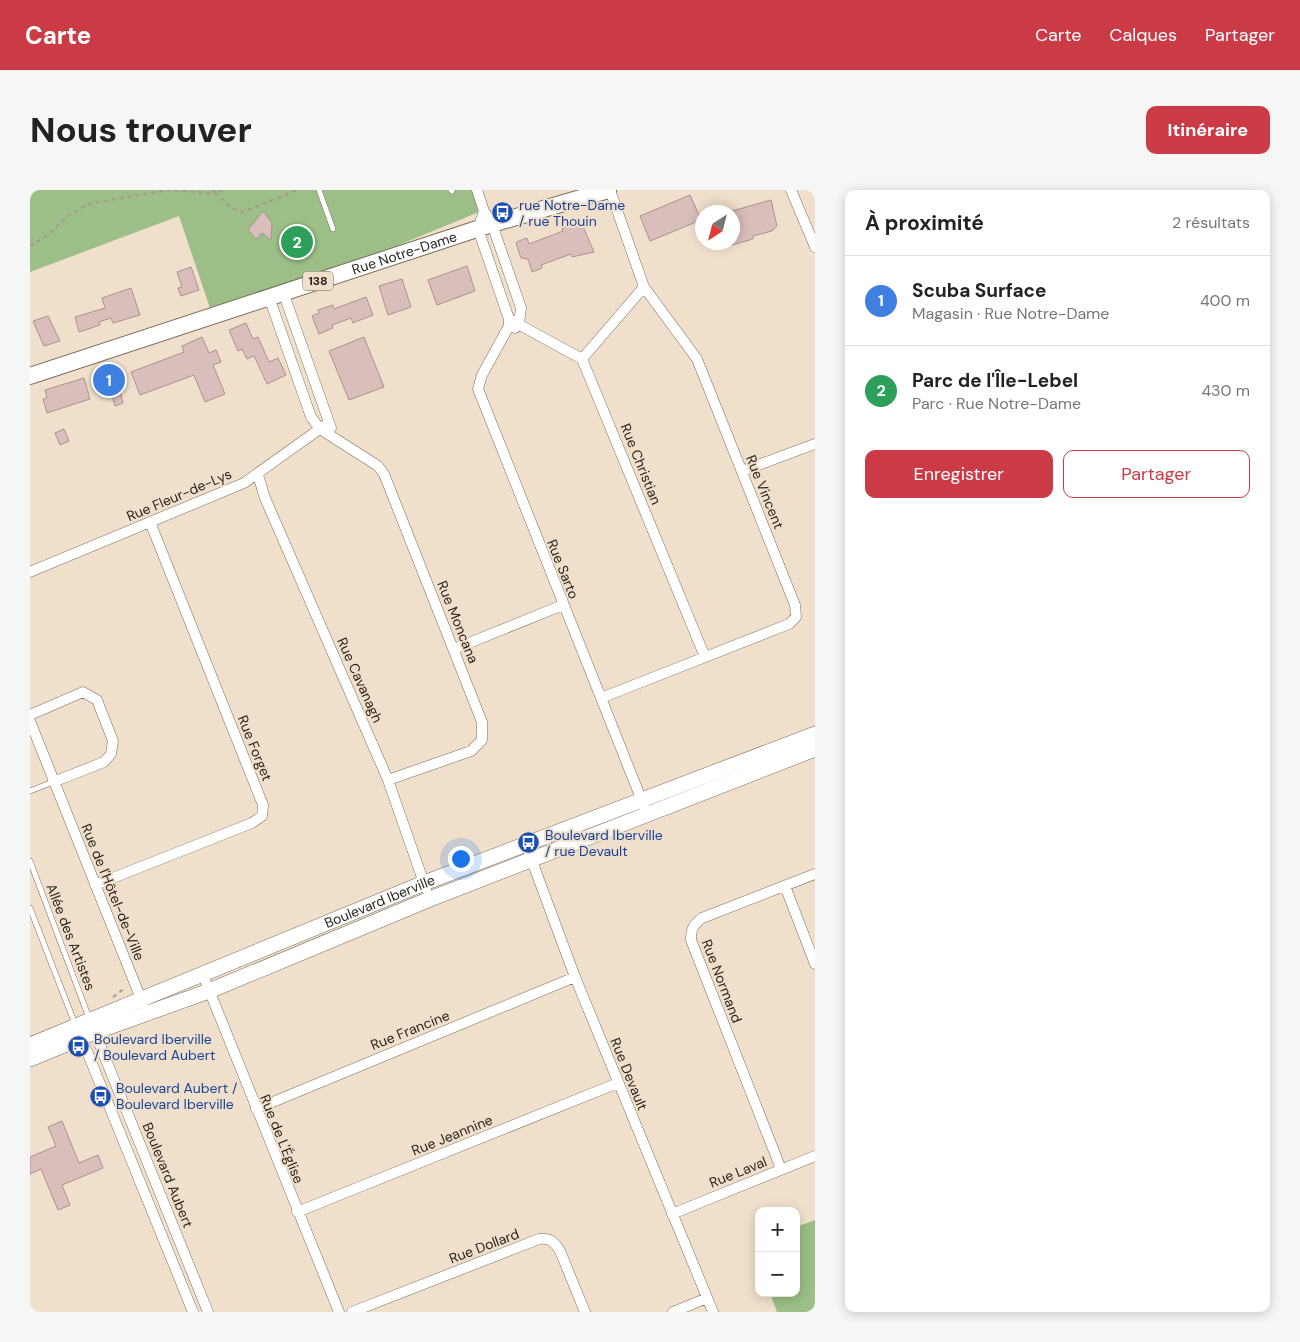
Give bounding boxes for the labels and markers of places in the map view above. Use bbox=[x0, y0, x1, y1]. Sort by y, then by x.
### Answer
place label: rue Notre-Dame / rue Thouin bbox=[519, 196, 625, 230]
bus stop icon: rue Notre-Dame / rue Thouin bbox=[491, 201, 515, 225]
pin: 2 bbox=[281, 223, 313, 261]
pin: 1 bbox=[93, 361, 125, 399]
place label: Boulevard Iberville / rue Devault bbox=[545, 826, 663, 860]
bus stop icon: Boulevard Iberville / rue Devault bbox=[517, 831, 541, 855]
place label: Boulevard Iberville / Boulevard Aubert bbox=[94, 1030, 215, 1064]
bus stop icon: Boulevard Iberville / Boulevard Aubert bbox=[66, 1035, 90, 1059]
place label: Boulevard Aubert / Boulevard Iberville bbox=[116, 1079, 238, 1113]
bus stop icon: Boulevard Aubert / Boulevard Iberville bbox=[88, 1084, 112, 1108]

